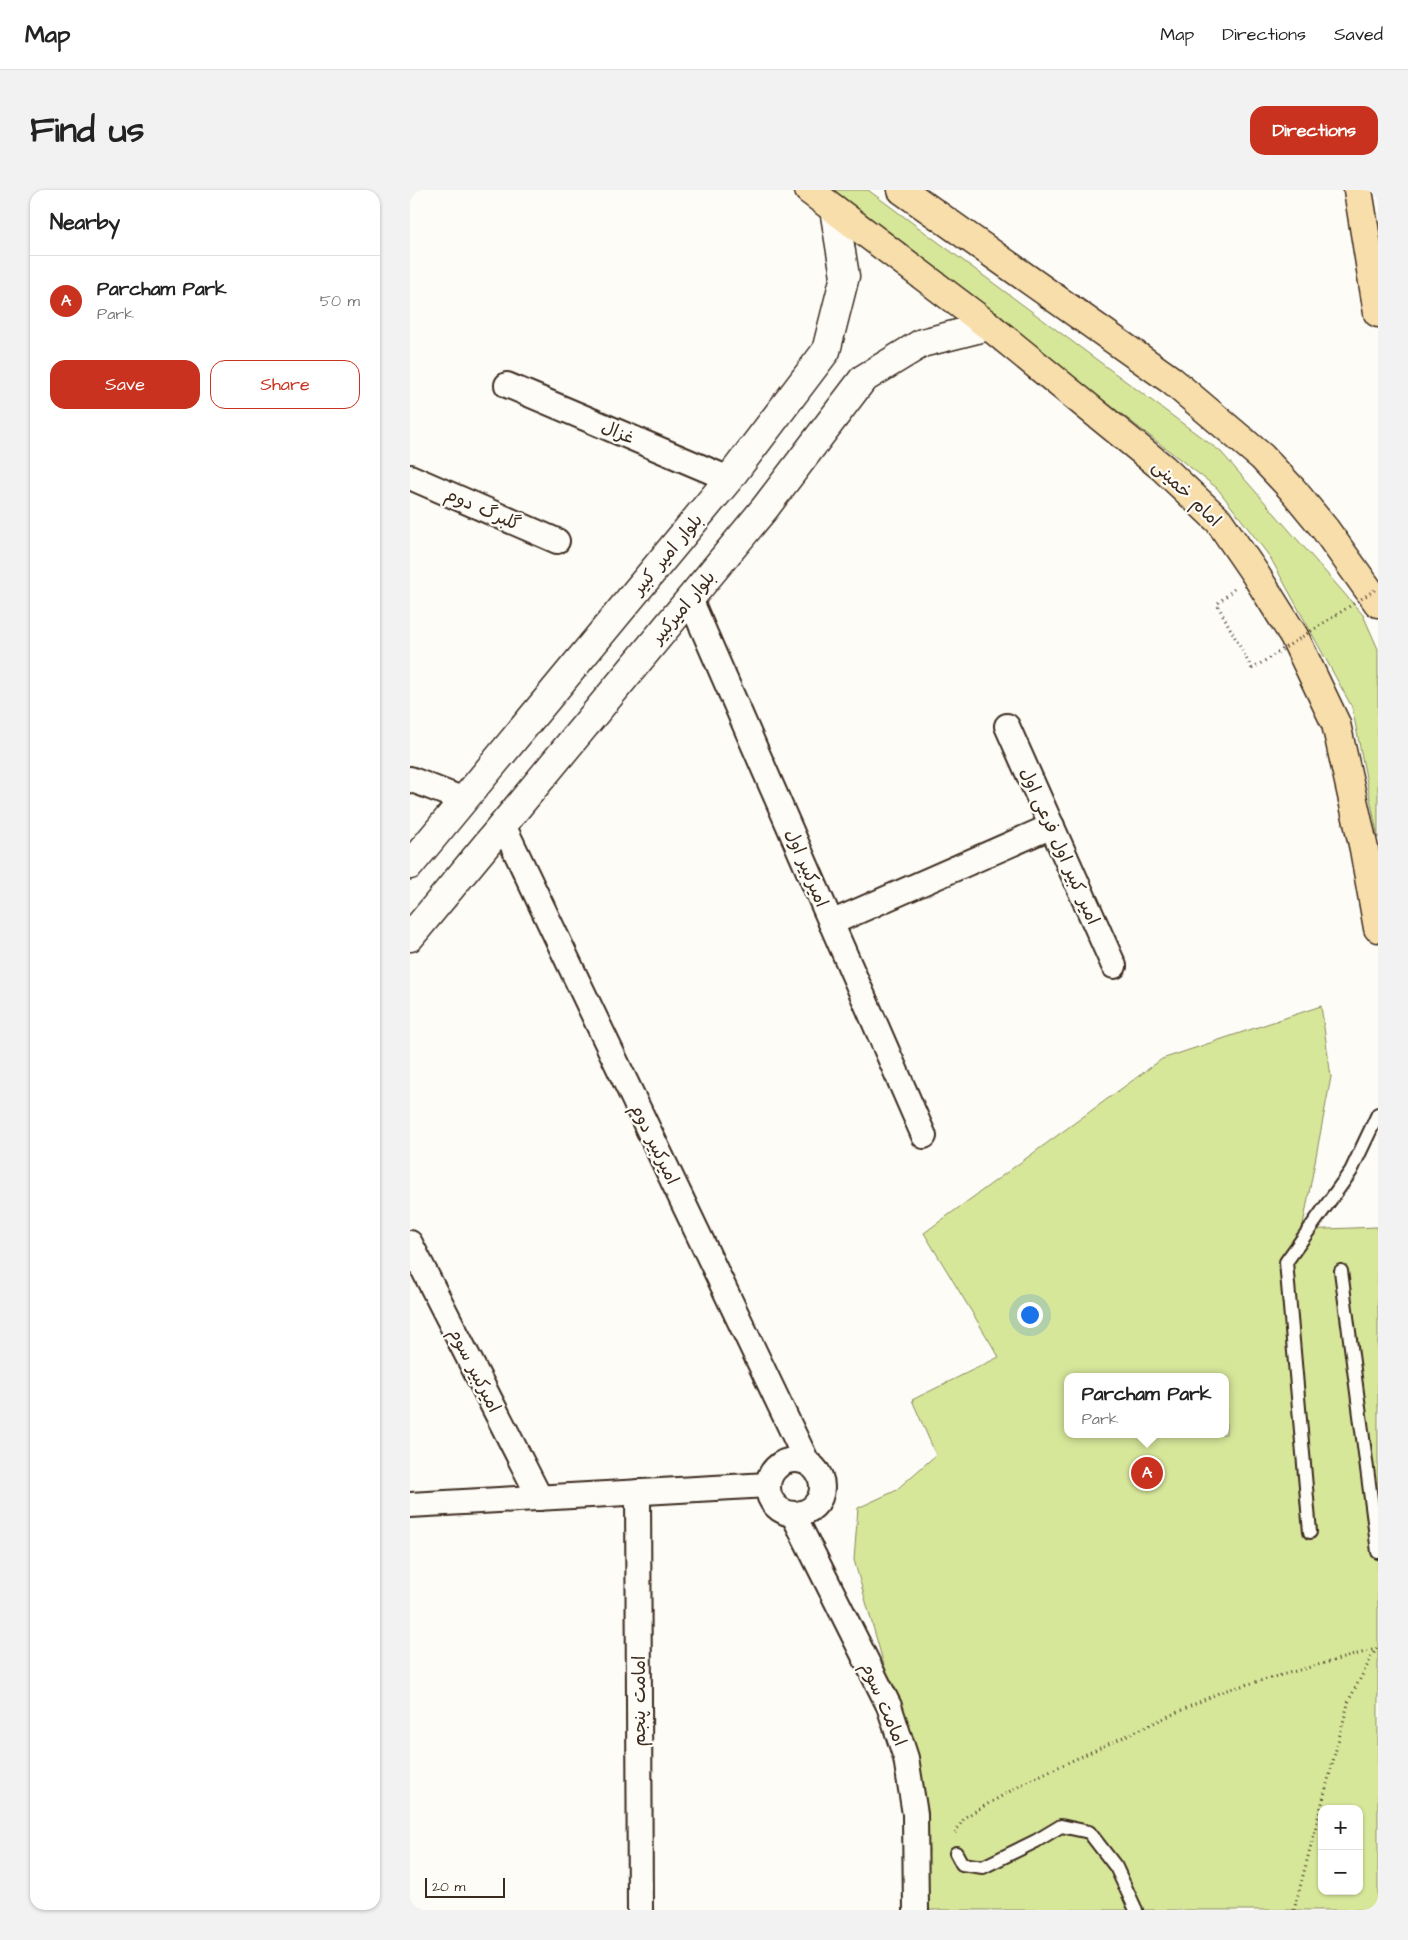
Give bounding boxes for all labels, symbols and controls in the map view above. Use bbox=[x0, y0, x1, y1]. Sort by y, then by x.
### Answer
text: Map bbox=[25, 18, 70, 52]
text: Map bbox=[1160, 22, 1194, 47]
text: Directions bbox=[1222, 22, 1306, 47]
text: Saved bbox=[1334, 22, 1383, 47]
text: Find us bbox=[30, 106, 144, 155]
button: Directions bbox=[1250, 106, 1378, 155]
text: Nearby bbox=[50, 208, 120, 237]
text: Parcham Park bbox=[97, 276, 227, 303]
text: A bbox=[61, 290, 71, 312]
text: 50 m bbox=[320, 290, 360, 312]
text: Park bbox=[97, 303, 134, 325]
button: Save bbox=[50, 360, 200, 409]
button: Share bbox=[210, 360, 360, 409]
street label: غزال bbox=[597, 414, 638, 451]
street label: امام خمینی bbox=[1146, 454, 1227, 533]
street label: گلبرگ دوم bbox=[441, 482, 525, 538]
street label: بلوار امیر کبیر bbox=[625, 508, 709, 602]
street label: بلوار امیرکبیر bbox=[644, 566, 721, 651]
street label: امیر کبیر اول فرعی اول bbox=[1014, 764, 1105, 929]
street label: امیرکبیر اول bbox=[779, 825, 834, 911]
street label: امیرکبیر دوم bbox=[623, 1100, 685, 1189]
your location bbox=[1017, 1302, 1043, 1328]
street label: امیرکبیر سوم bbox=[442, 1324, 507, 1417]
popup bbox=[1064, 1373, 1229, 1438]
text: Parcham Park bbox=[1082, 1381, 1211, 1408]
text: Park bbox=[1082, 1408, 1119, 1430]
pin: A bbox=[1131, 1454, 1163, 1492]
street label: امامت پنجم bbox=[627, 1655, 653, 1747]
street label: امامت سوم bbox=[854, 1658, 912, 1750]
map controls bbox=[1318, 1805, 1363, 1895]
button: + bbox=[1318, 1805, 1363, 1850]
button: − bbox=[1318, 1850, 1363, 1895]
scale bar bbox=[425, 1875, 505, 1898]
text: 20 m bbox=[432, 1877, 465, 1897]

